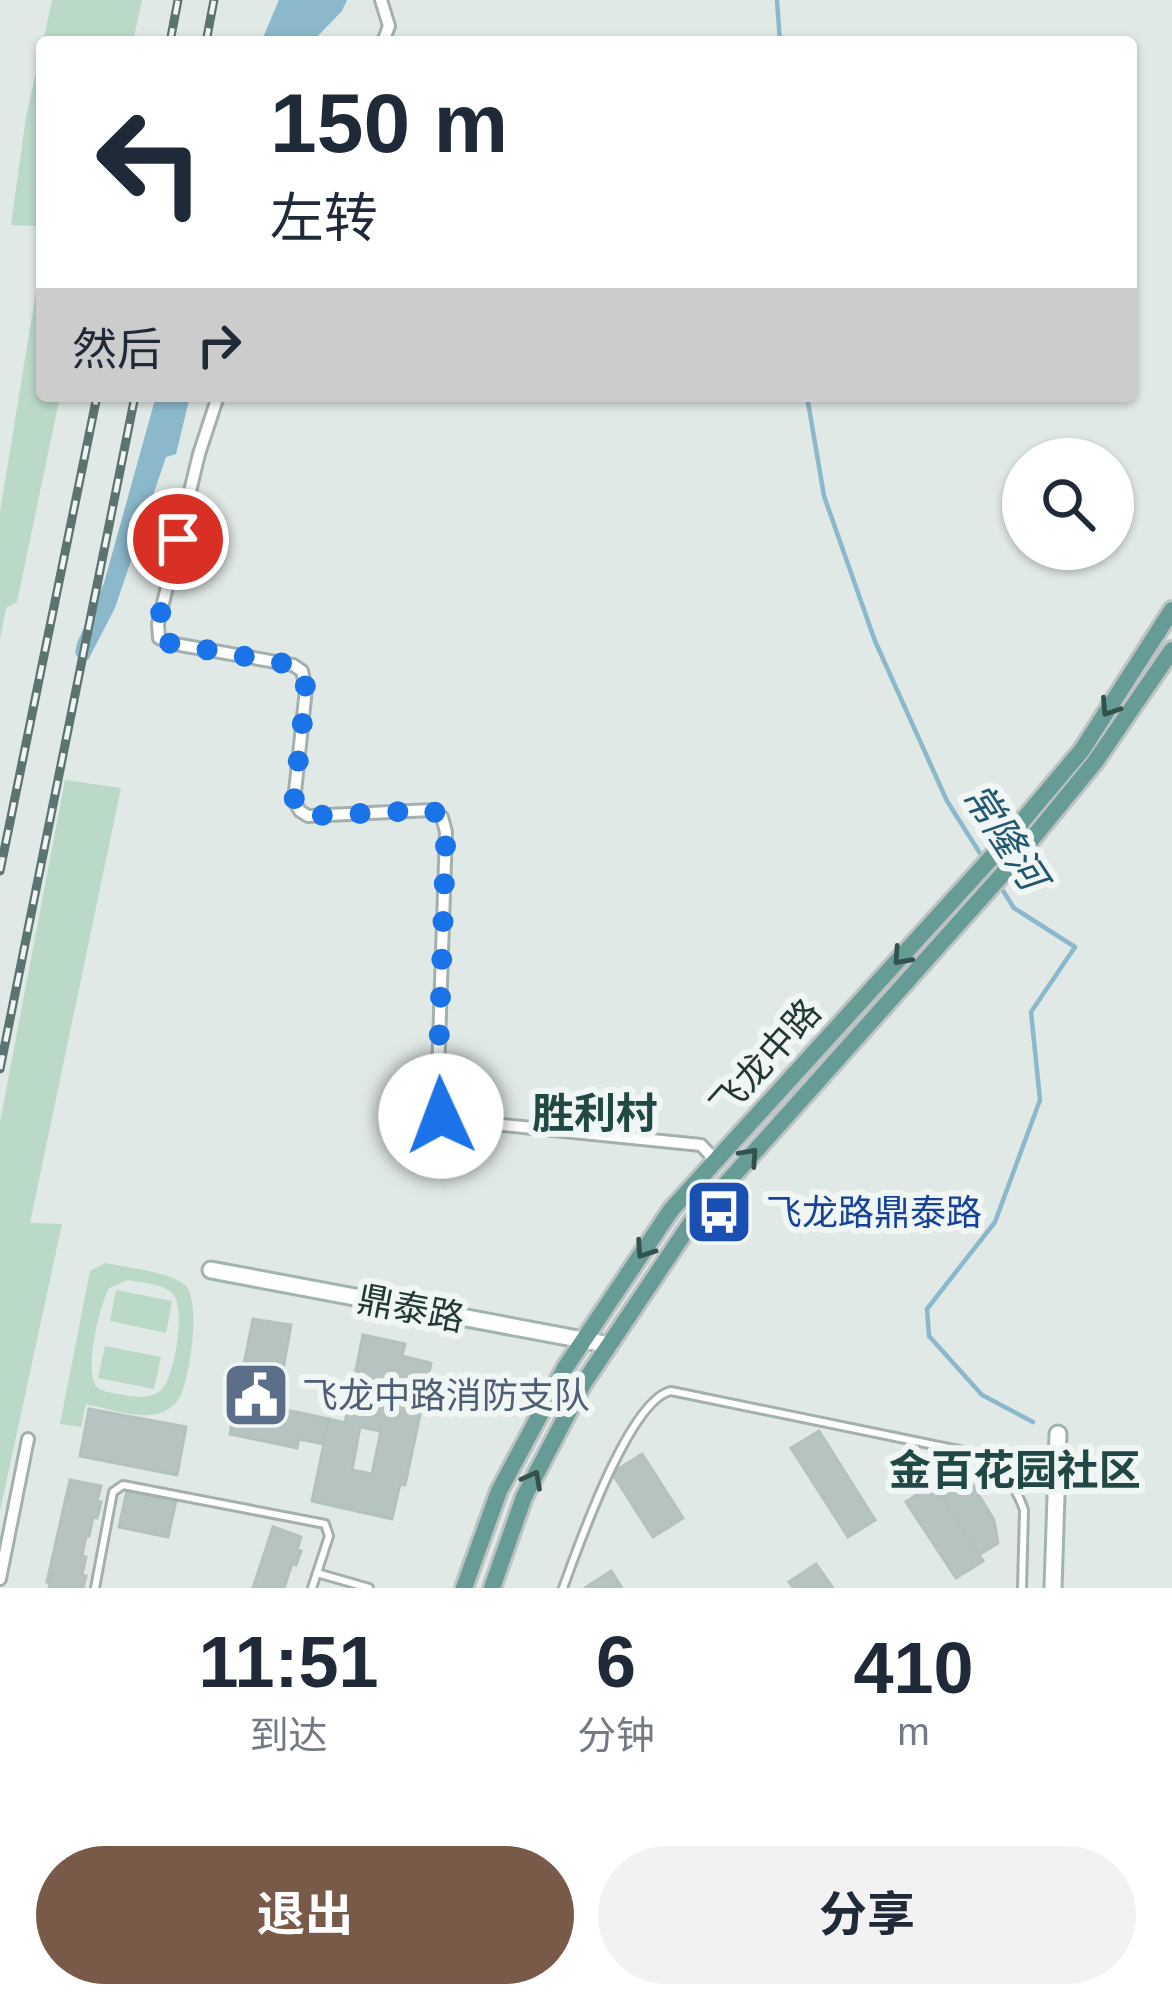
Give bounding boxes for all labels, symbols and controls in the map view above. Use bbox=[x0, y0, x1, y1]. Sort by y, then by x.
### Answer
text: 150 m bbox=[270, 76, 508, 170]
icon: left bbox=[72, 84, 228, 240]
text: 左转 bbox=[270, 188, 378, 248]
icon: right bbox=[186, 312, 252, 378]
text: 然后 bbox=[72, 324, 162, 375]
map controls bbox=[1002, 438, 1134, 570]
button: search bbox=[1002, 438, 1134, 570]
pin bbox=[127, 488, 229, 590]
icon: arrive bbox=[145, 506, 211, 572]
one-way arrow bbox=[1100, 695, 1123, 717]
water label: 常隆河 bbox=[955, 775, 1058, 903]
one-way arrow bbox=[894, 944, 915, 965]
street label: 飞龙中路 bbox=[702, 991, 829, 1126]
position arrow bbox=[378, 1053, 504, 1179]
district label: 胜利村 bbox=[532, 1090, 658, 1137]
one-way arrow bbox=[736, 1149, 757, 1170]
bus stop icon: 飞龙路鼎泰路 bbox=[684, 1177, 754, 1247]
place label: 飞龙路鼎泰路 bbox=[766, 1192, 982, 1233]
one-way arrow bbox=[637, 1237, 659, 1259]
street label: 鼎泰路 bbox=[354, 1278, 468, 1339]
public building icon: 飞龙中路消防支队 bbox=[221, 1360, 291, 1430]
place label: 飞龙中路消防支队 bbox=[302, 1375, 590, 1416]
district label: 金百花园社区 bbox=[889, 1447, 1141, 1494]
one-way arrow bbox=[519, 1469, 542, 1491]
text: 11:51 bbox=[198, 1622, 379, 1702]
text: 6 bbox=[596, 1622, 636, 1702]
text: 410 bbox=[853, 1628, 974, 1708]
text: m bbox=[897, 1710, 930, 1753]
text: 到达 bbox=[249, 1714, 328, 1757]
text: 分钟 bbox=[577, 1714, 655, 1757]
button: 退出 bbox=[36, 1846, 574, 1984]
button: 分享 bbox=[598, 1846, 1136, 1984]

